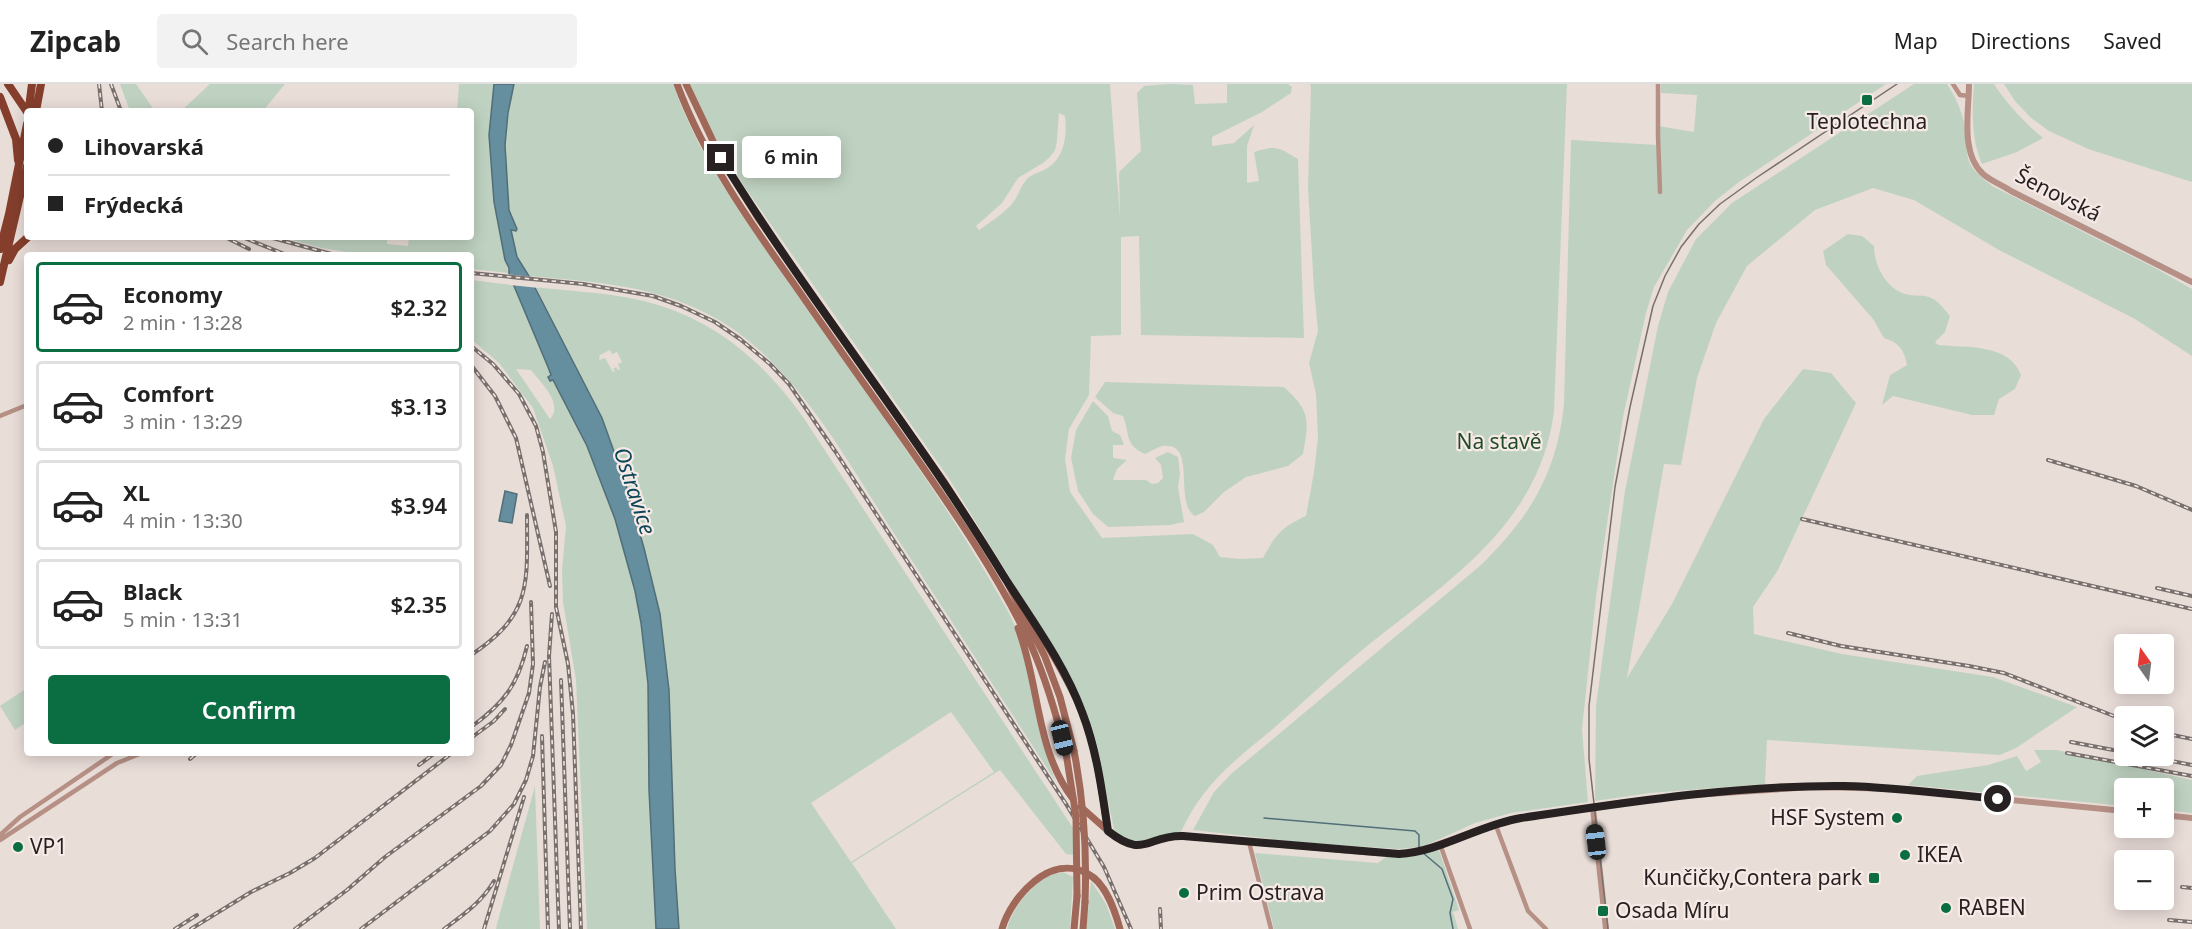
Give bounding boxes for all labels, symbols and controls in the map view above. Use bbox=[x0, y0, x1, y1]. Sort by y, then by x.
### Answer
search box bbox=[157, 14, 577, 68]
text: Zipcab bbox=[30, 22, 121, 60]
icon: search bbox=[178, 25, 211, 58]
text: Search here bbox=[226, 26, 349, 56]
text: Map bbox=[1894, 27, 1938, 55]
text: Directions bbox=[1971, 27, 2070, 55]
text: Saved bbox=[2103, 27, 2162, 55]
marker: Teplotechna bbox=[1860, 93, 1874, 107]
place label: Teplotechna bbox=[1807, 107, 1927, 135]
text: Lihovarská bbox=[84, 131, 204, 161]
callout: 6 min bbox=[742, 137, 841, 179]
text: 6 min bbox=[764, 143, 819, 170]
route end bbox=[707, 144, 734, 171]
street label: Šenovská bbox=[2011, 161, 2106, 228]
text: Frýdecká bbox=[84, 189, 184, 219]
text: Economy bbox=[123, 279, 222, 309]
icon: car bbox=[51, 280, 105, 334]
text: $2.32 bbox=[391, 292, 447, 322]
text: 2 min · 13:28 bbox=[123, 309, 243, 336]
text: Comfort bbox=[123, 378, 214, 408]
icon: car bbox=[51, 379, 105, 433]
text: $3.13 bbox=[391, 391, 447, 421]
text: 3 min · 13:29 bbox=[123, 408, 243, 435]
park label: Na stavě bbox=[1456, 427, 1542, 455]
water label: Ostravice bbox=[608, 443, 664, 538]
text: XL bbox=[123, 477, 150, 507]
icon: car bbox=[51, 478, 105, 532]
text: $3.94 bbox=[391, 490, 447, 520]
text: 4 min · 13:30 bbox=[123, 507, 243, 534]
text: Black bbox=[123, 576, 182, 606]
icon: car bbox=[51, 577, 105, 631]
text: $2.35 bbox=[391, 589, 447, 619]
text: 5 min · 13:31 bbox=[123, 606, 243, 633]
north arrow bbox=[2114, 634, 2174, 694]
map controls bbox=[2114, 634, 2174, 910]
button: Confirm bbox=[48, 675, 450, 744]
button: layers bbox=[2114, 706, 2174, 766]
car bbox=[1049, 718, 1075, 758]
button: + bbox=[2114, 778, 2174, 838]
route start bbox=[1984, 785, 2011, 812]
place label: HSF System bbox=[1770, 803, 1885, 831]
marker: HSF System bbox=[1890, 811, 1904, 825]
car bbox=[1585, 823, 1607, 861]
place label: VP1 bbox=[30, 832, 67, 860]
marker: VP1 bbox=[11, 840, 25, 854]
place label: IKEA bbox=[1917, 840, 1963, 868]
marker: IKEA bbox=[1898, 848, 1912, 862]
button: − bbox=[2114, 850, 2174, 910]
place label: Kunčičky,Contera park bbox=[1643, 863, 1863, 891]
marker: Kunčičky,Contera park bbox=[1867, 871, 1881, 885]
place label: Prim Ostrava bbox=[1196, 878, 1324, 906]
marker: Prim Ostrava bbox=[1177, 886, 1191, 900]
place label: RABEN bbox=[1958, 893, 2026, 921]
place label: Osada Míru bbox=[1615, 896, 1730, 924]
marker: RABEN bbox=[1939, 901, 1953, 915]
marker: Osada Míru bbox=[1596, 904, 1610, 918]

